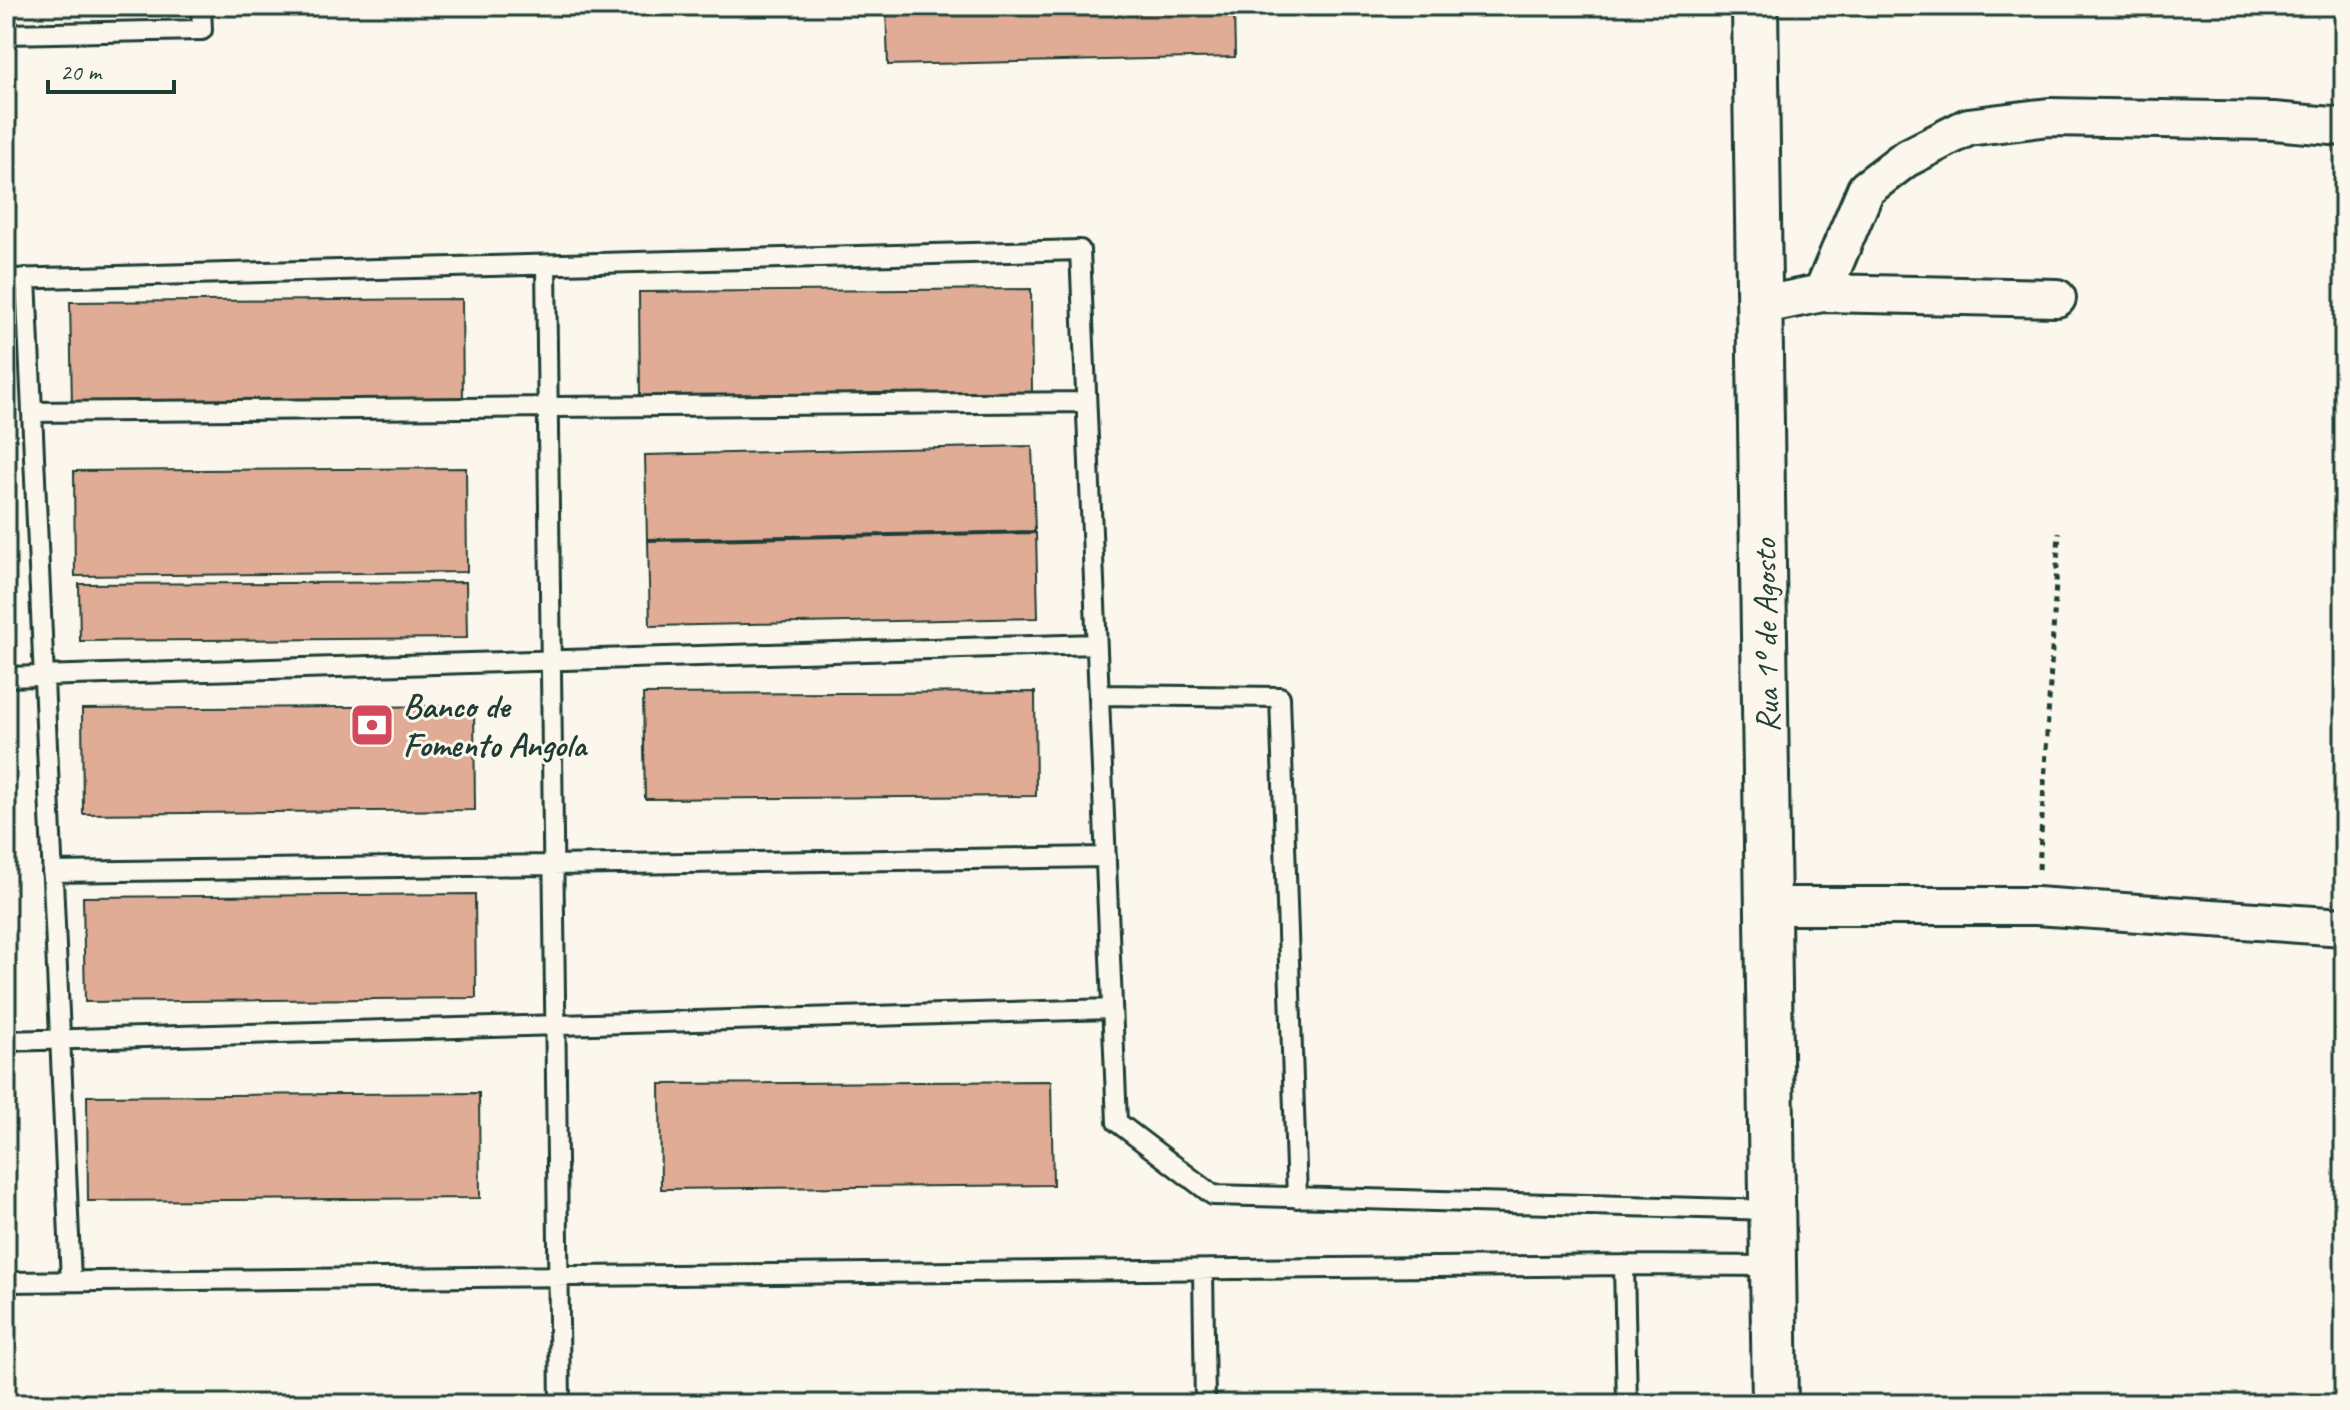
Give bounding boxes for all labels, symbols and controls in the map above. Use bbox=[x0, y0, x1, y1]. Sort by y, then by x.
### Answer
scale bar bbox=[48, 44, 174, 94]
text: 20 m bbox=[60, 57, 103, 87]
street label: Rua 1º de Agosto bbox=[1742, 537, 1789, 733]
place label: Banco de Fomento Angola bbox=[403, 684, 589, 766]
bank icon: Banco de Fomento Angola bbox=[348, 701, 396, 749]

